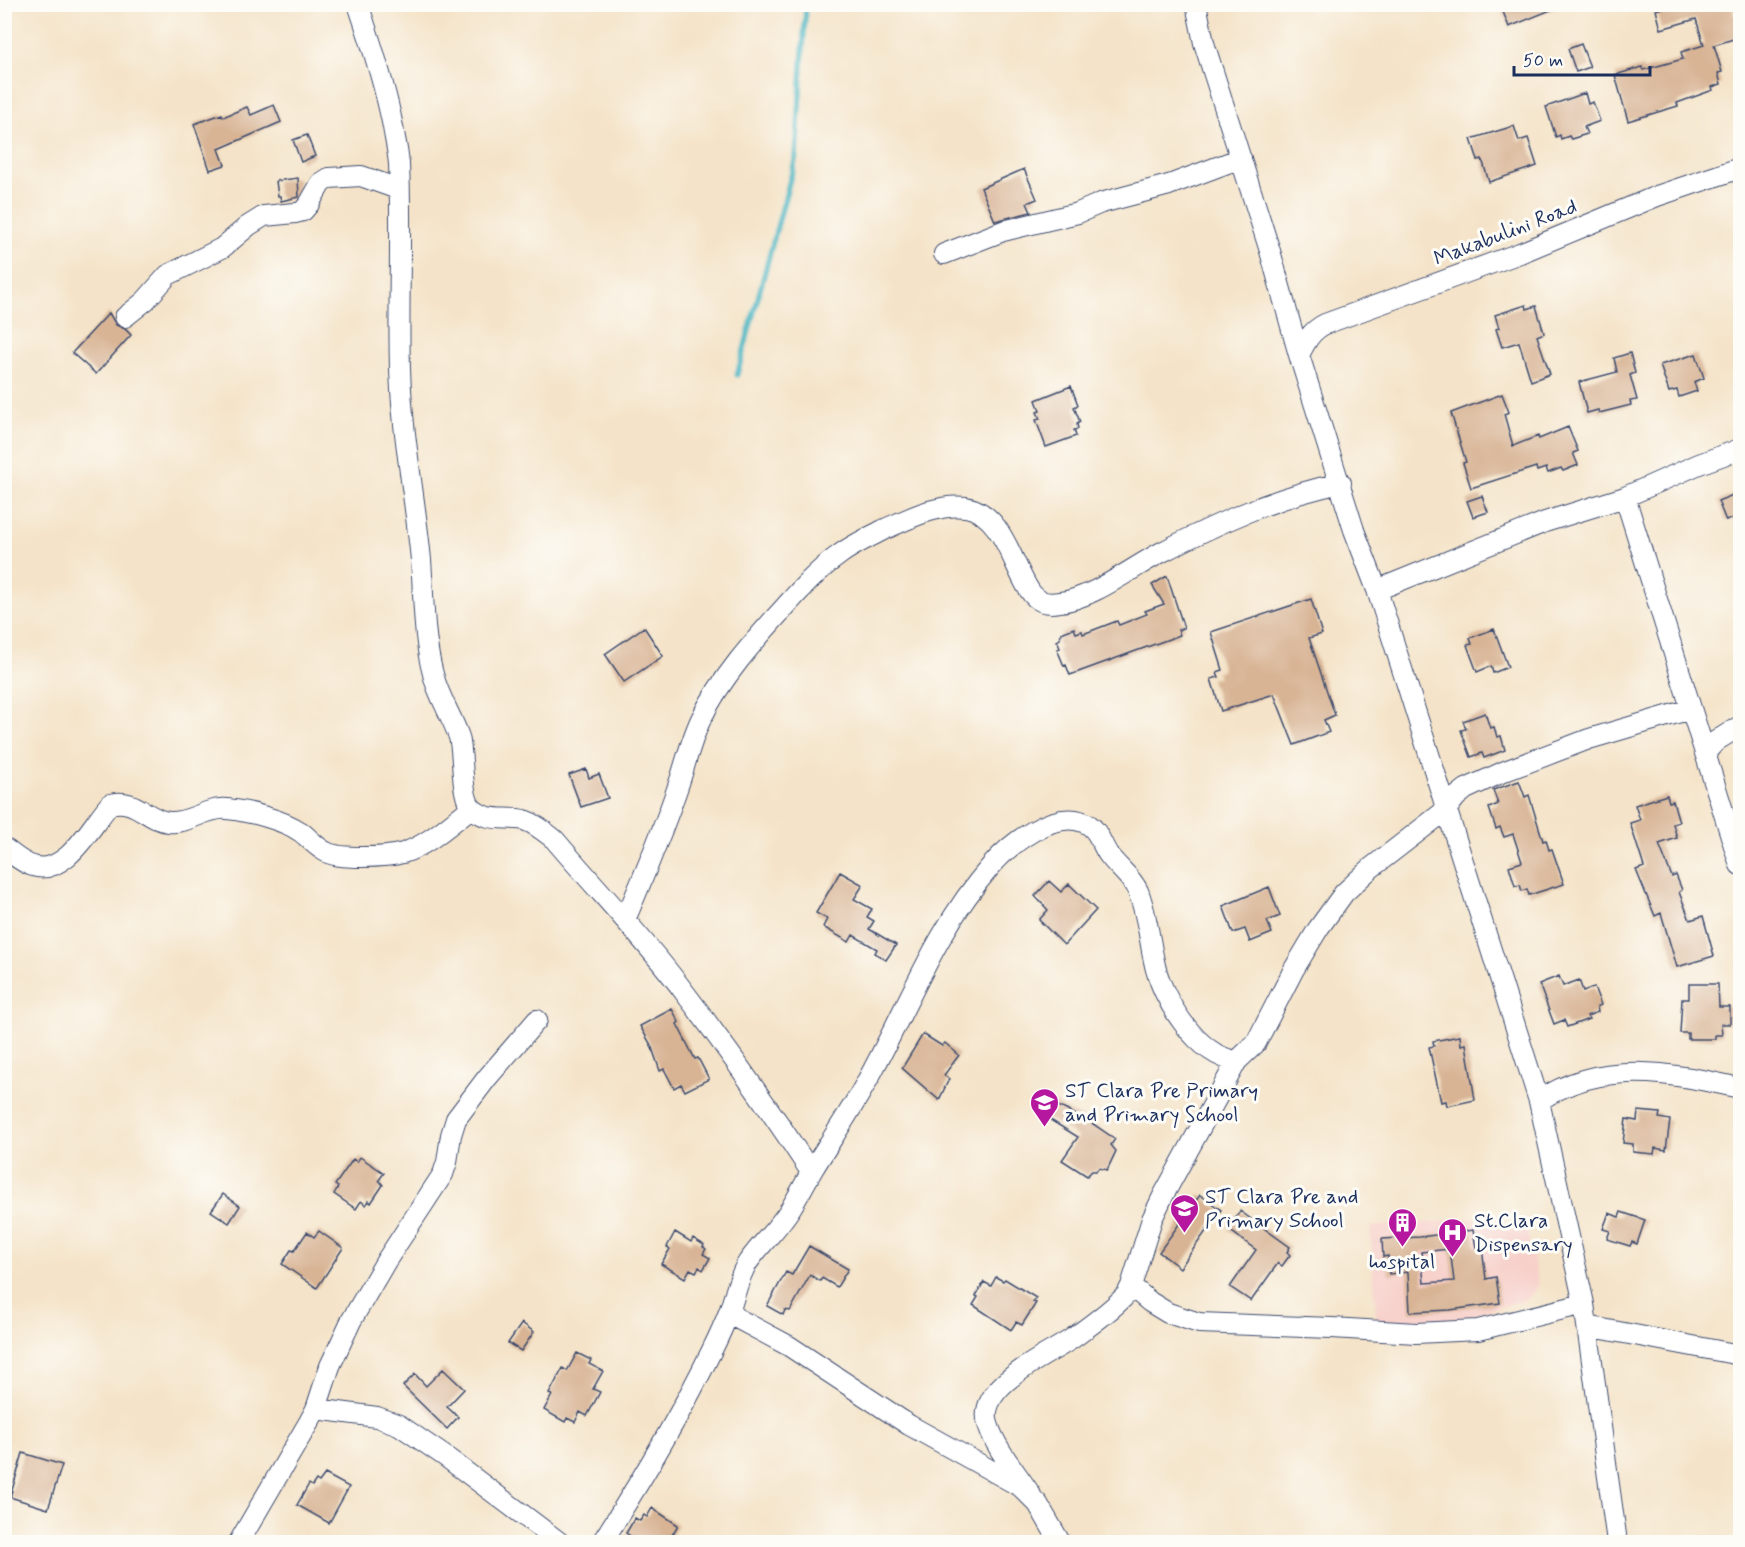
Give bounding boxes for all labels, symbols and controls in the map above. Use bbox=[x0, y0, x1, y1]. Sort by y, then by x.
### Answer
scale bar bbox=[1514, 39, 1650, 77]
text: 50 m bbox=[1523, 49, 1563, 73]
street label: Makabulini Road bbox=[1430, 193, 1581, 273]
place label: ST Clara Pre Primary and Primary School bbox=[1065, 1077, 1258, 1129]
school or university icon: ST Clara Pre Primary and Primary School bbox=[1028, 1086, 1060, 1128]
place label: ST Clara Pre and Primary School bbox=[1205, 1183, 1358, 1235]
school or university icon: ST Clara Pre and Primary School bbox=[1168, 1192, 1200, 1234]
building icon: hospital bbox=[1386, 1206, 1418, 1248]
place label: St.Clara Dispensary bbox=[1474, 1207, 1573, 1259]
hospital icon: St.Clara Dispensary bbox=[1437, 1216, 1469, 1258]
place label: hospital bbox=[1369, 1248, 1435, 1276]

